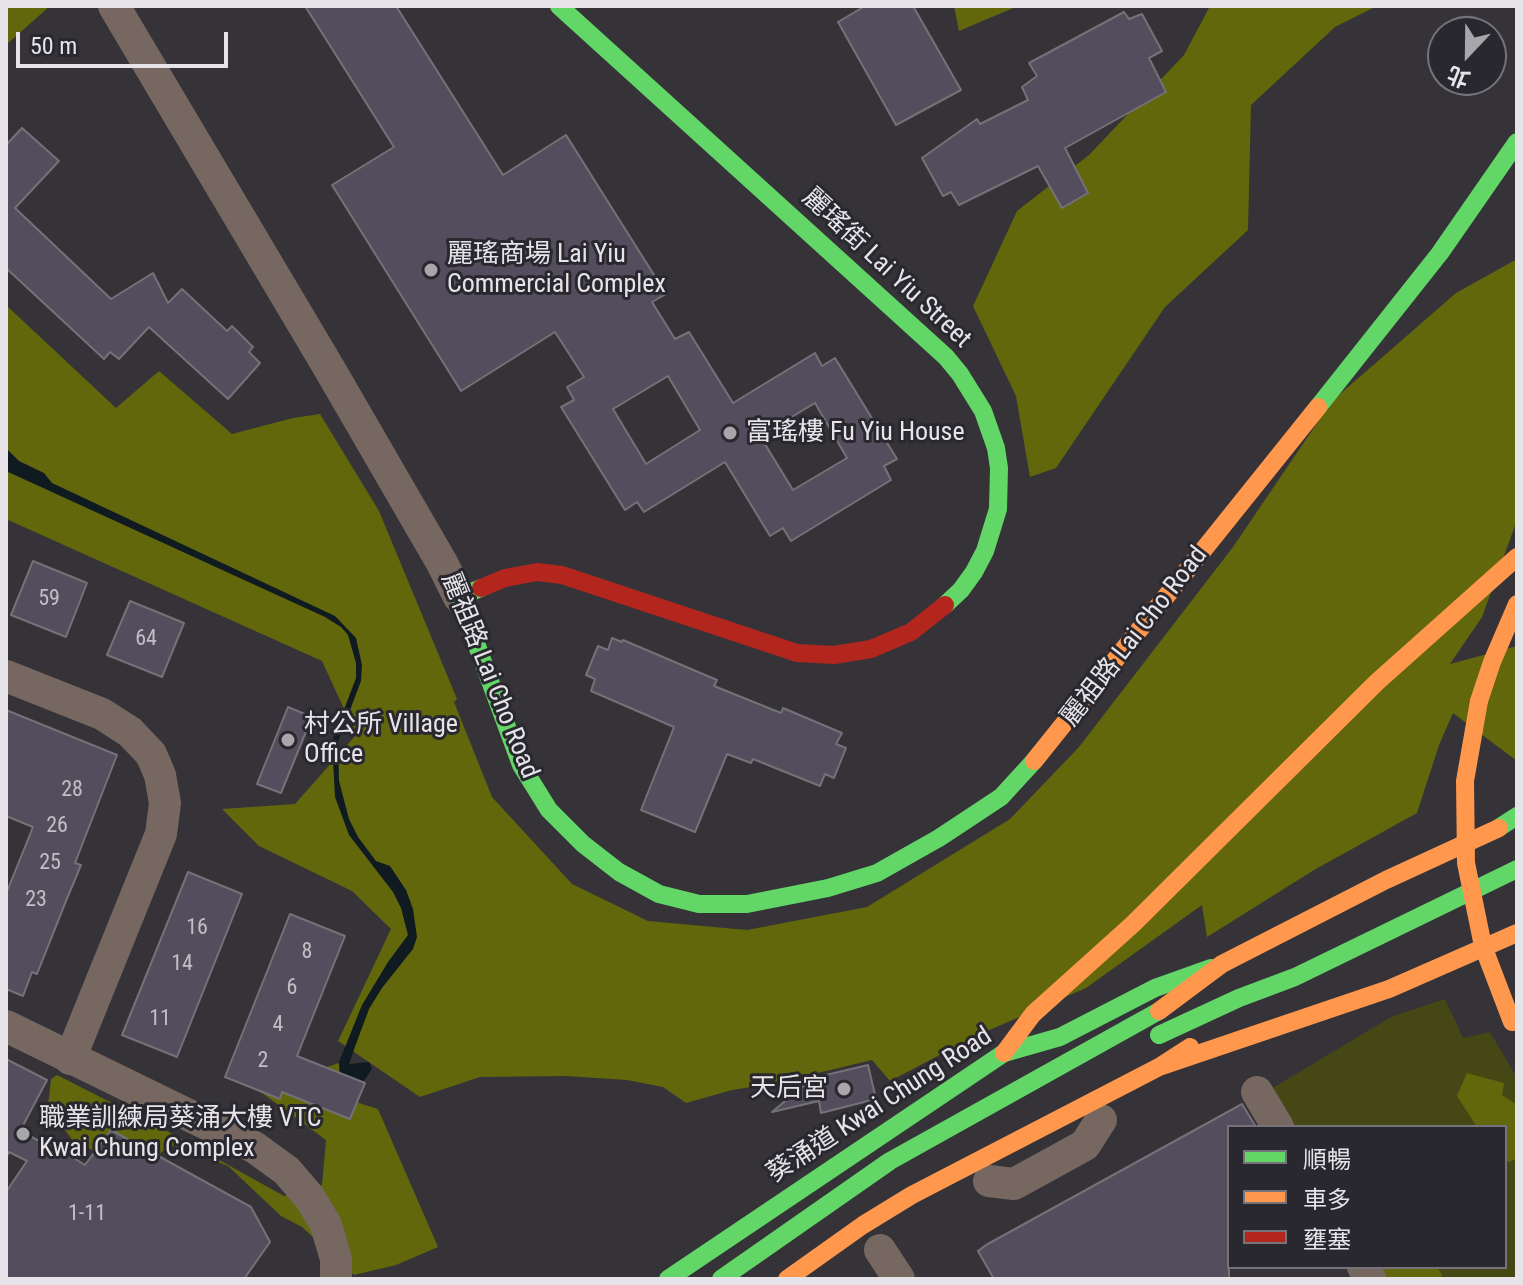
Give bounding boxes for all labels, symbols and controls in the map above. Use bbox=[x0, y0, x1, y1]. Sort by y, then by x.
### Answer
scale bar bbox=[20, 16, 232, 66]
north arrow bbox=[1427, 16, 1507, 96]
text: 50 m bbox=[30, 32, 77, 60]
text: 北 bbox=[1444, 61, 1473, 93]
street label: 麗瑤街 Lai Yiu Street bbox=[795, 183, 977, 355]
place label: 麗瑤商場 Lai Yiu Commercial Complex bbox=[447, 239, 666, 300]
marker: 麗瑤商場 Lai Yiu Commercial Complex bbox=[422, 261, 440, 279]
place label: 富瑤樓 Fu Yiu House bbox=[746, 417, 965, 449]
marker: 富瑤樓 Fu Yiu House bbox=[721, 424, 739, 442]
street label: 麗祖路 Lai Cho Road bbox=[1055, 541, 1215, 733]
street label: 麗祖路 Lai Cho Road bbox=[433, 569, 545, 783]
house number: 59 bbox=[38, 586, 60, 612]
house number: 64 bbox=[135, 626, 157, 652]
place label: 村公所 Village Office bbox=[304, 709, 458, 770]
marker: 村公所 Village Office bbox=[279, 731, 297, 749]
house number: 28 bbox=[61, 777, 83, 803]
house number: 26 bbox=[46, 813, 68, 839]
house number: 25 bbox=[39, 850, 61, 876]
house number: 23 bbox=[25, 887, 47, 913]
house number: 16 bbox=[186, 915, 208, 941]
house number: 8 bbox=[302, 939, 312, 965]
house number: 14 bbox=[171, 951, 193, 977]
house number: 6 bbox=[287, 975, 297, 1001]
house number: 11 bbox=[149, 1006, 171, 1032]
house number: 4 bbox=[273, 1012, 283, 1038]
street label: 葵涌道 Kwai Chung Road bbox=[762, 1022, 998, 1190]
house number: 2 bbox=[258, 1048, 268, 1074]
place label: 天后宮 bbox=[750, 1073, 828, 1105]
marker: 天后宮 bbox=[835, 1080, 853, 1098]
place label: 職業訓練局葵涌大樓 VTC Kwai Chung Complex bbox=[39, 1103, 321, 1164]
marker: 職業訓練局葵涌大樓 VTC Kwai Chung Complex bbox=[14, 1125, 32, 1143]
legend bbox=[1227, 1125, 1507, 1269]
text: 順暢 bbox=[1303, 1146, 1351, 1174]
text: 車多 bbox=[1303, 1186, 1351, 1214]
house number: 1-11 bbox=[68, 1201, 106, 1227]
text: 壅塞 bbox=[1303, 1226, 1351, 1254]

